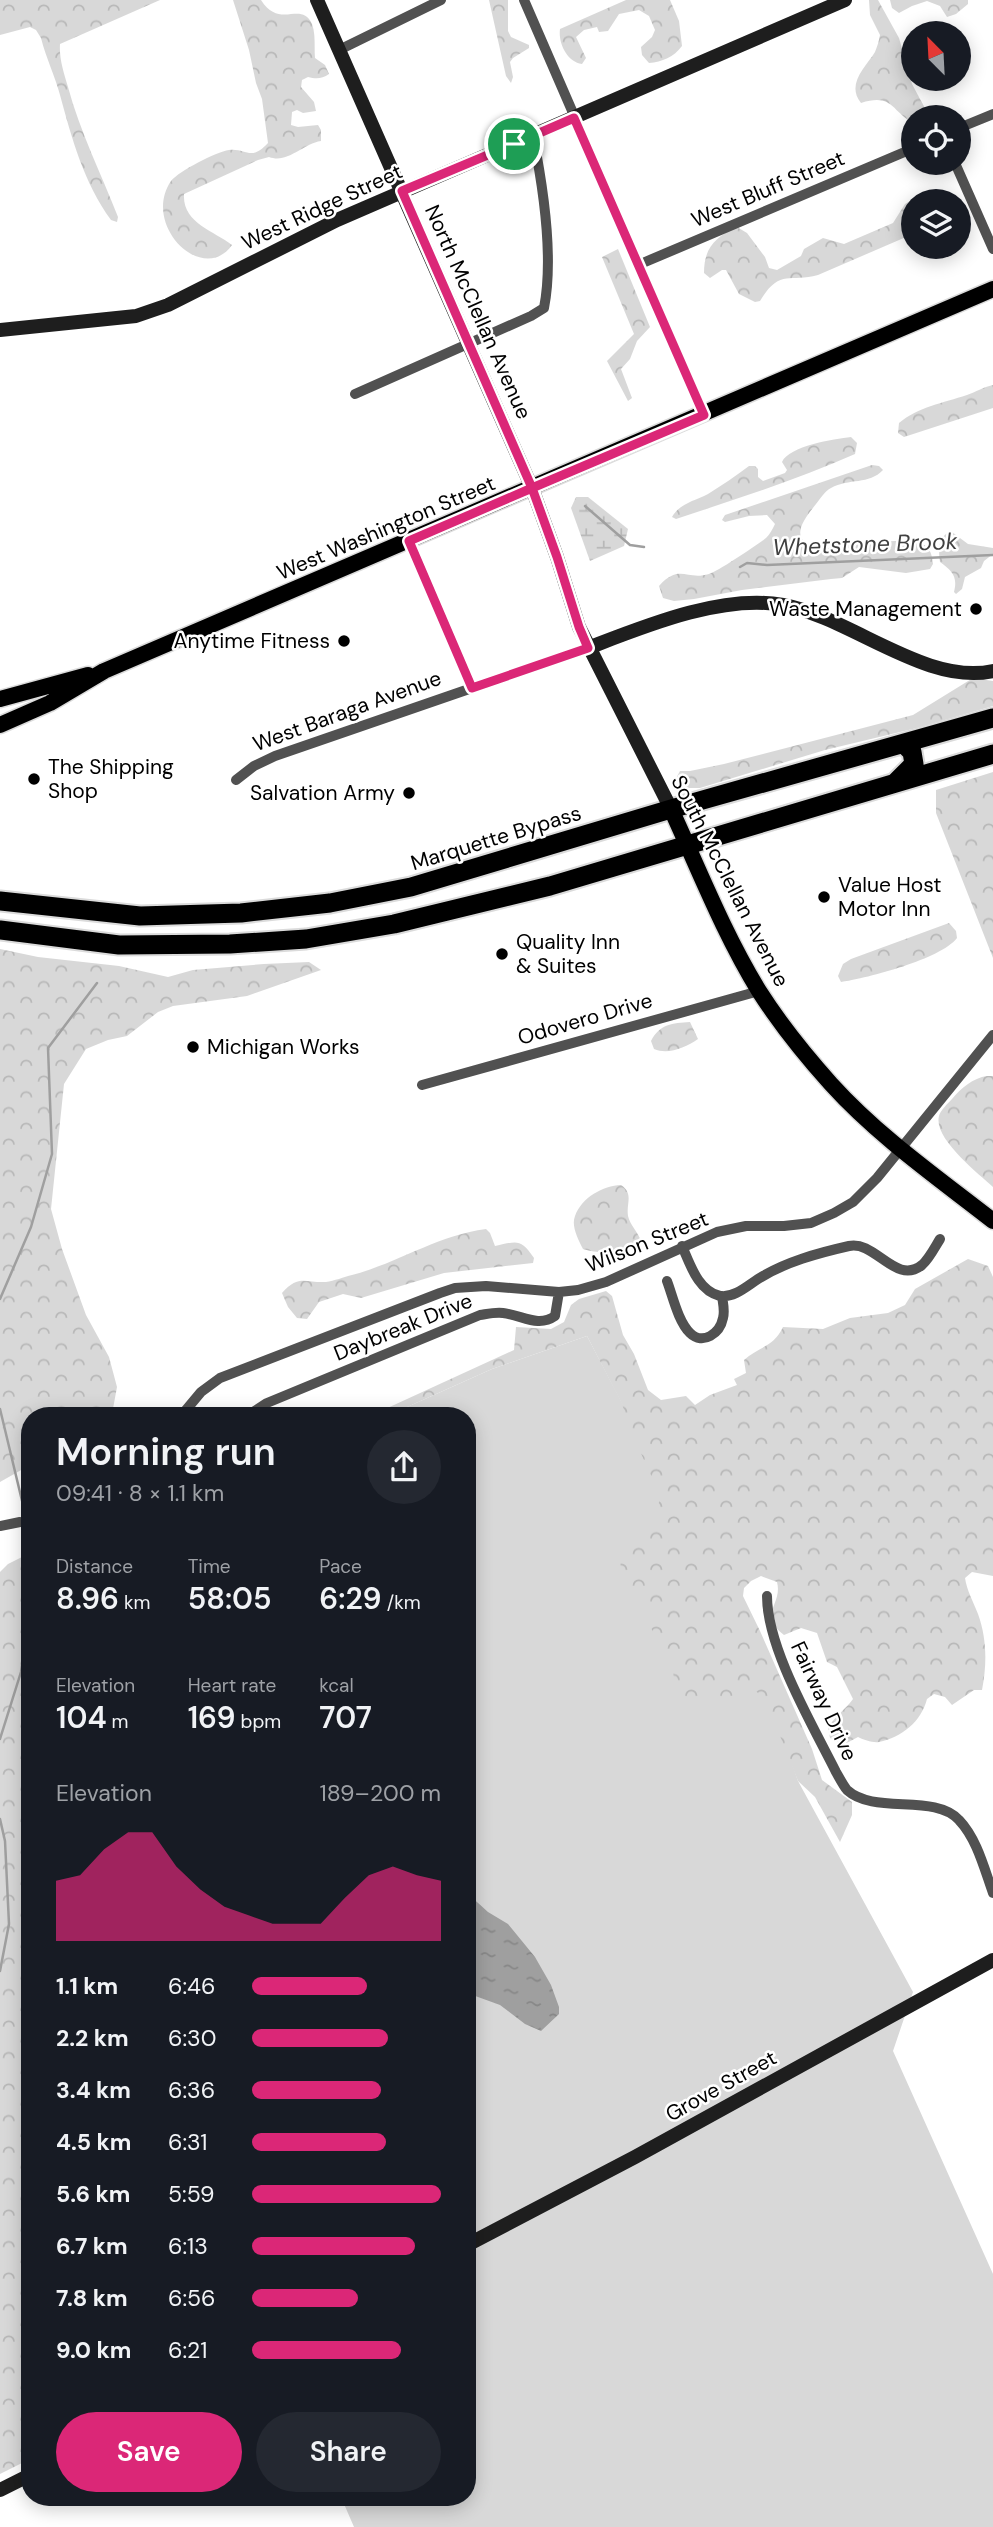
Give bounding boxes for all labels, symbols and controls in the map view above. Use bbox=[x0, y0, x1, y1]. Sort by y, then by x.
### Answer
north arrow bbox=[901, 21, 971, 91]
map controls bbox=[901, 21, 971, 259]
button: locate bbox=[901, 105, 971, 175]
pin bbox=[484, 114, 544, 174]
icon: arrive bbox=[495, 125, 533, 163]
street label: West Bluff Street bbox=[687, 144, 849, 234]
street label: West Ridge Street bbox=[237, 158, 407, 256]
button: layers bbox=[901, 189, 971, 259]
street label: North McClellan Avenue bbox=[418, 200, 538, 424]
street label: West Washington Street bbox=[272, 469, 500, 587]
water label: Whetstone Brook bbox=[772, 526, 958, 562]
place label: Waste Management bbox=[769, 595, 962, 623]
marker: Waste Management bbox=[968, 601, 984, 617]
place label: Anytime Fitness bbox=[174, 627, 330, 655]
marker: Anytime Fitness bbox=[336, 633, 352, 649]
street label: West Baraga Avenue bbox=[249, 664, 445, 758]
place label: The Shipping Shop bbox=[48, 753, 174, 805]
marker: The Shipping Shop bbox=[26, 771, 42, 787]
street label: South McClellan Avenue bbox=[664, 771, 796, 992]
place label: Salvation Army bbox=[250, 779, 395, 807]
marker: Salvation Army bbox=[401, 785, 417, 801]
street label: Marquette Bypass bbox=[407, 799, 585, 877]
place label: Value Host Motor Inn bbox=[838, 871, 942, 923]
marker: Value Host Motor Inn bbox=[816, 889, 832, 905]
place label: Quality Inn & Suites bbox=[516, 928, 620, 980]
marker: Quality Inn & Suites bbox=[494, 946, 510, 962]
street label: Odovero Drive bbox=[514, 986, 656, 1052]
place label: Michigan Works bbox=[207, 1033, 360, 1061]
marker: Michigan Works bbox=[185, 1039, 201, 1055]
street label: Wilson Street bbox=[581, 1205, 713, 1279]
street label: Daybreak Drive bbox=[330, 1286, 476, 1368]
text: Morning run bbox=[56, 1427, 276, 1477]
button: share bbox=[367, 1430, 441, 1504]
text: 09:41 · 8 × 1.1 km bbox=[56, 1478, 224, 1508]
text: Distance bbox=[56, 1554, 133, 1579]
text: Time bbox=[188, 1554, 231, 1579]
text: Pace bbox=[319, 1554, 362, 1579]
text: 8.96 bbox=[56, 1579, 119, 1618]
text: 58:05 bbox=[188, 1579, 272, 1618]
text: 6:29 bbox=[319, 1579, 382, 1618]
text: km bbox=[119, 1590, 150, 1615]
text: /km bbox=[382, 1590, 421, 1615]
street label: Fairway Drive bbox=[784, 1637, 864, 1765]
text: Elevation bbox=[56, 1673, 135, 1698]
text: Heart rate bbox=[188, 1673, 276, 1698]
text: kcal bbox=[319, 1673, 354, 1698]
text: 104 bbox=[56, 1698, 107, 1737]
text: 169 bbox=[188, 1698, 235, 1737]
text: 707 bbox=[319, 1698, 372, 1737]
text: m bbox=[107, 1709, 129, 1734]
text: bpm bbox=[235, 1709, 281, 1734]
text: Elevation bbox=[56, 1778, 152, 1808]
text: 189–200 m bbox=[320, 1778, 441, 1808]
text: 1.1 km bbox=[56, 1971, 118, 2001]
text: 6:46 bbox=[168, 1971, 216, 2001]
text: 2.2 km bbox=[56, 2023, 129, 2053]
text: 6:30 bbox=[168, 2023, 216, 2053]
street label: Grove Street bbox=[661, 2044, 781, 2128]
text: 3.4 km bbox=[56, 2075, 131, 2105]
text: 6:36 bbox=[168, 2075, 215, 2105]
text: 4.5 km bbox=[56, 2127, 131, 2157]
text: 6:31 bbox=[168, 2127, 207, 2157]
text: 5.6 km bbox=[56, 2179, 130, 2209]
text: 5:59 bbox=[168, 2179, 214, 2209]
text: 6.7 km bbox=[56, 2231, 128, 2261]
text: 6:13 bbox=[168, 2231, 208, 2261]
text: 7.8 km bbox=[56, 2283, 128, 2313]
text: 6:56 bbox=[168, 2283, 216, 2313]
text: 9.0 km bbox=[56, 2335, 131, 2365]
text: 6:21 bbox=[168, 2335, 208, 2365]
button: Save bbox=[56, 2412, 242, 2492]
button: Share bbox=[256, 2412, 441, 2492]

